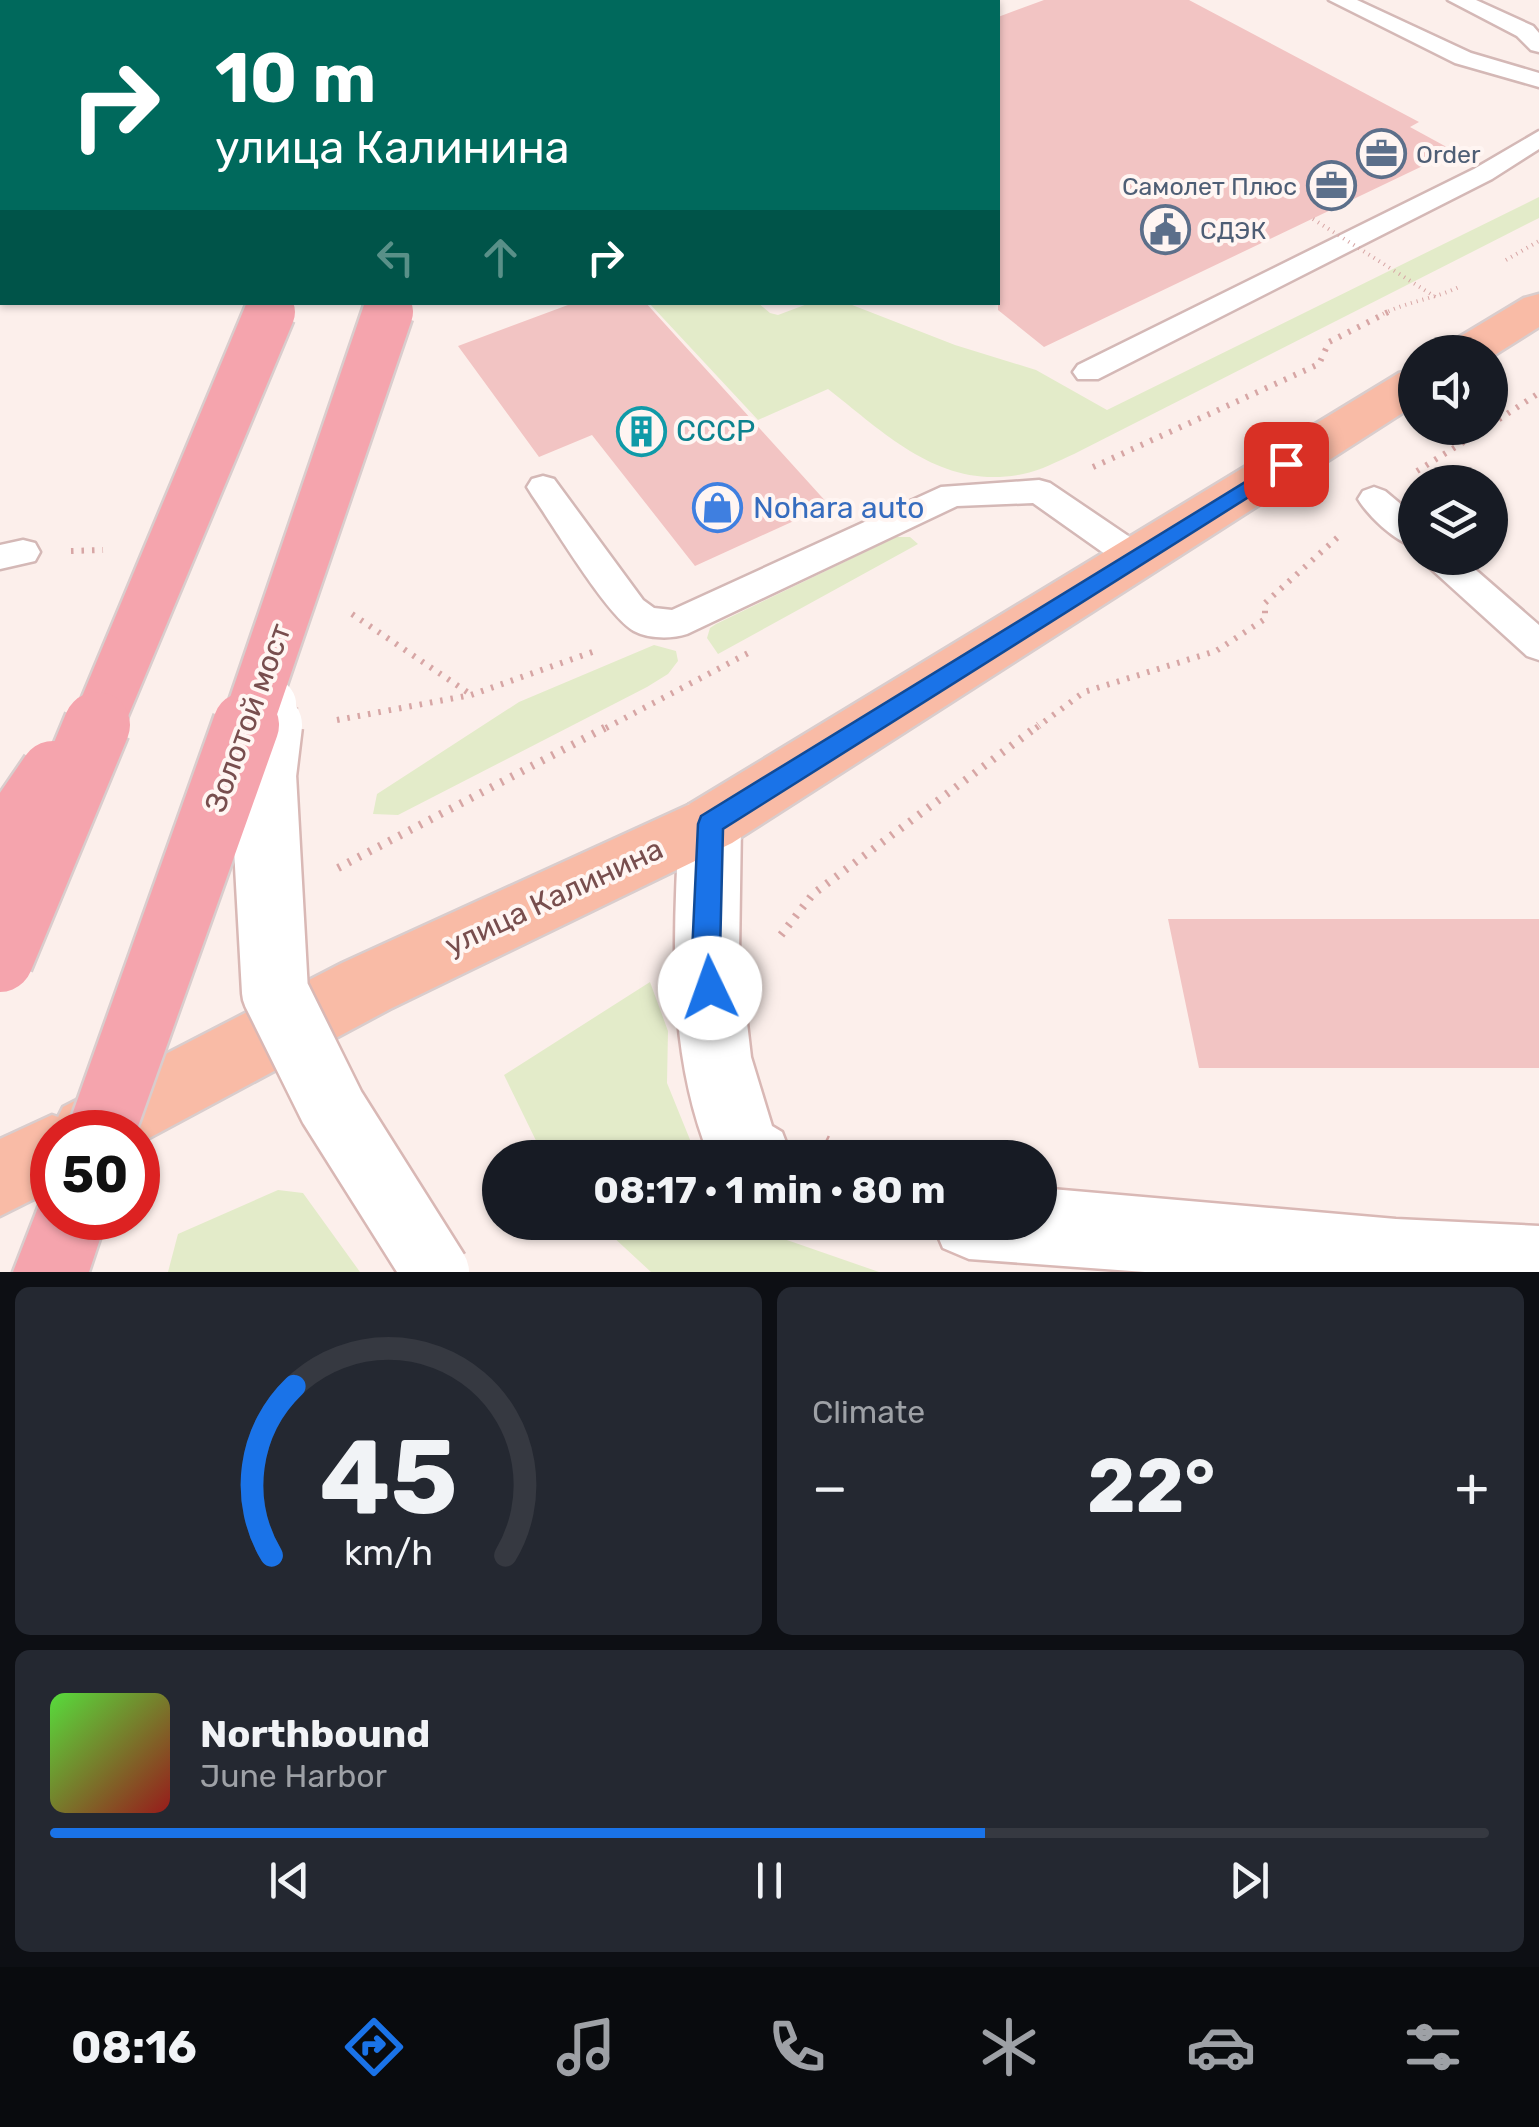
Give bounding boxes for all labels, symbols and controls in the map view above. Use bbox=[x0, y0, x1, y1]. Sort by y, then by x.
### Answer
text: 10 m bbox=[215, 37, 376, 120]
icon: right bbox=[50, 40, 180, 170]
text: улица Калинина bbox=[215, 121, 570, 174]
office icon: Order bbox=[1355, 128, 1407, 180]
place label: Order bbox=[1416, 140, 1481, 169]
office icon: Самолет Плюс bbox=[1306, 160, 1358, 212]
place label: Самолет Плюс bbox=[1122, 172, 1297, 201]
public building icon: СДЭК bbox=[1139, 204, 1191, 256]
place label: СДЭК bbox=[1200, 216, 1266, 245]
icon: left bbox=[368, 230, 423, 285]
icon: ahead bbox=[473, 230, 528, 285]
icon: right bbox=[578, 230, 633, 285]
map controls bbox=[1398, 335, 1508, 575]
button: sound bbox=[1398, 335, 1508, 445]
building icon: СССР bbox=[615, 405, 667, 457]
place label: СССР bbox=[676, 413, 755, 449]
pin bbox=[1244, 422, 1329, 507]
icon: arrive bbox=[1259, 437, 1314, 492]
button: layers bbox=[1398, 465, 1508, 575]
shop icon: Nohara auto bbox=[692, 482, 744, 534]
place label: Nohara auto bbox=[753, 490, 925, 526]
street label: Золотой мост bbox=[197, 619, 299, 817]
street label: улица Калинина bbox=[439, 831, 669, 963]
position arrow bbox=[658, 936, 762, 1040]
speed limit sign: 50 bbox=[30, 1110, 160, 1240]
text: 08:17 · 1 min · 80 m bbox=[593, 1167, 946, 1213]
text: Climate bbox=[812, 1393, 925, 1431]
text: 45 bbox=[319, 1416, 458, 1539]
text: 22° bbox=[1087, 1442, 1215, 1531]
text: − bbox=[812, 1455, 848, 1520]
text: + bbox=[1455, 1455, 1489, 1520]
text: km/h bbox=[344, 1532, 433, 1574]
text: Northbound bbox=[200, 1711, 430, 1757]
text: June Harbor bbox=[200, 1757, 387, 1795]
icon: previous bbox=[262, 1853, 317, 1908]
icon: pause bbox=[742, 1853, 797, 1908]
icon: next bbox=[1222, 1853, 1277, 1908]
icon: directions bbox=[339, 2012, 409, 2082]
icon: music bbox=[551, 2012, 621, 2082]
icon: phone bbox=[762, 2012, 832, 2082]
icon: climate bbox=[974, 2012, 1044, 2082]
icon: car bbox=[1186, 2012, 1256, 2082]
icon: filters bbox=[1398, 2012, 1468, 2082]
text: 08:16 bbox=[71, 2021, 197, 2074]

